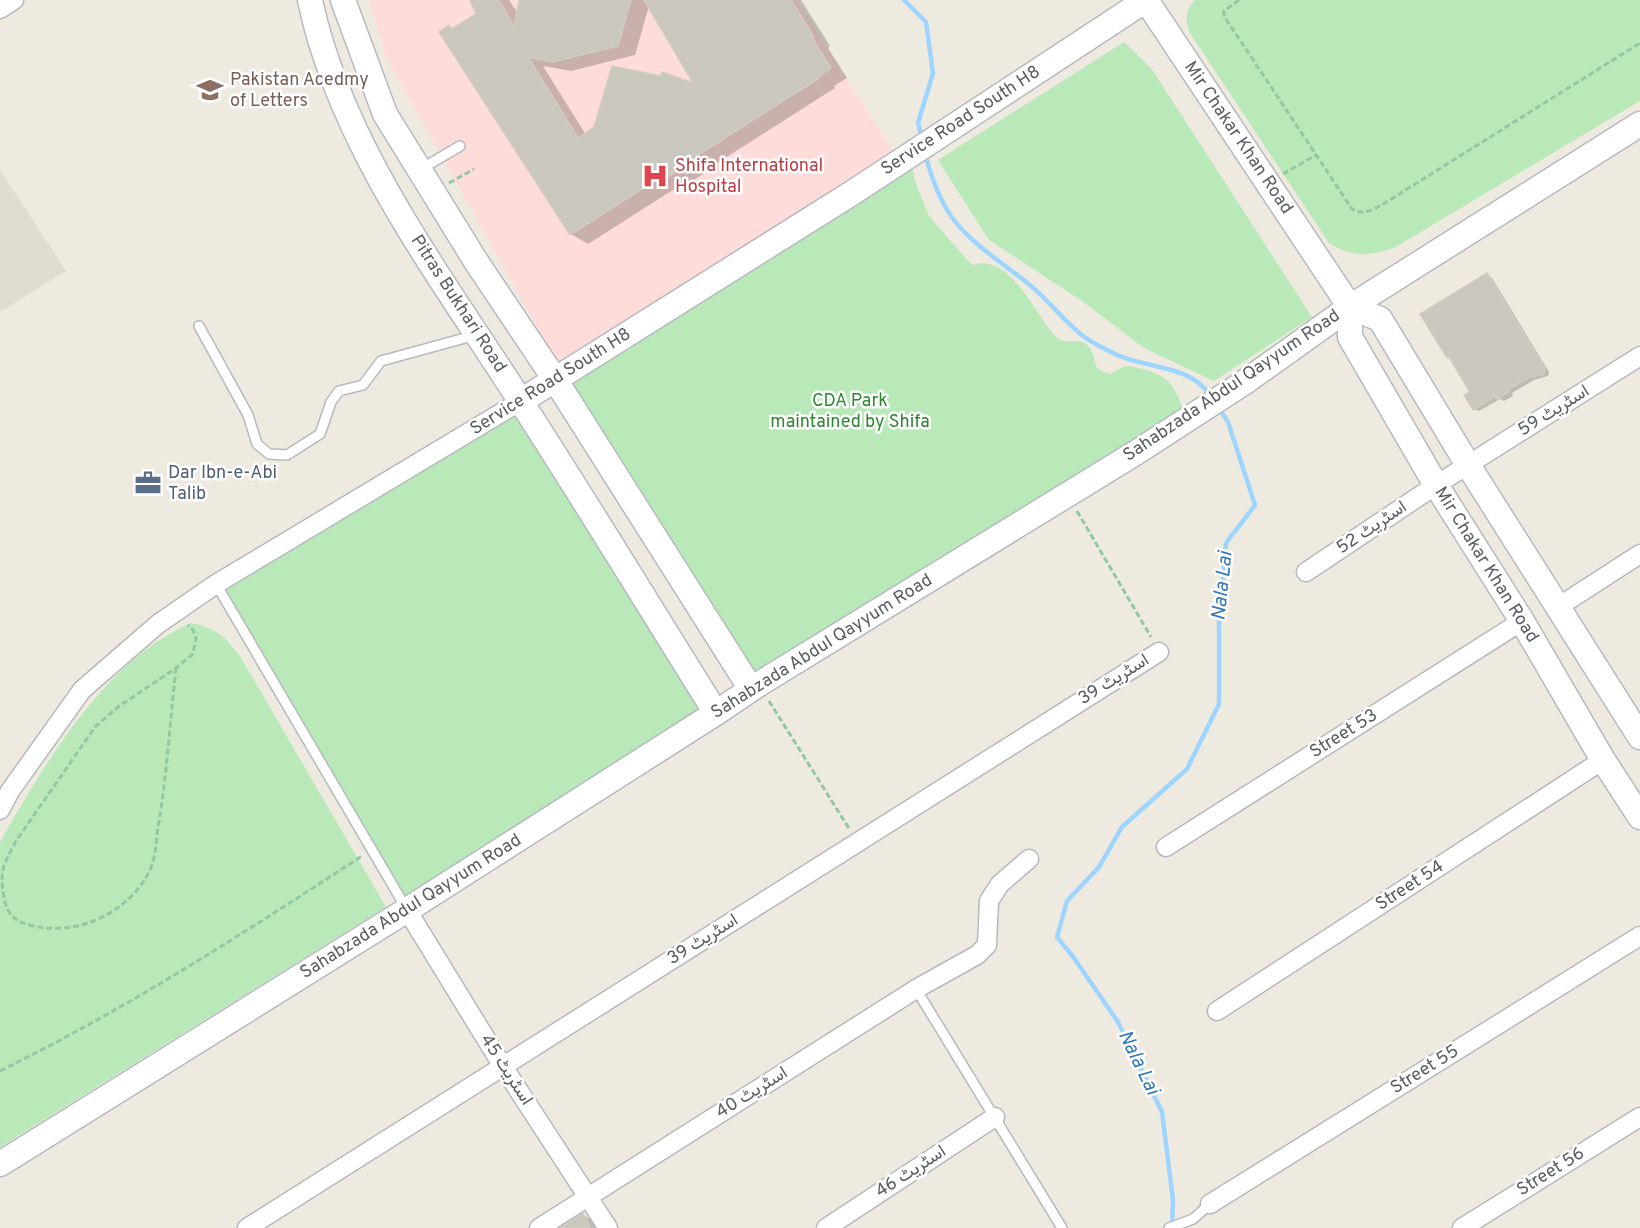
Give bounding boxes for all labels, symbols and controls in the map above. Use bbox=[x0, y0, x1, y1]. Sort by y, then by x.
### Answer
street label: Mir Chakar Khan Road bbox=[1178, 57, 1298, 219]
street label: Service Road South H8 bbox=[877, 61, 1045, 181]
place label: Pakistan Acedmy of Letters bbox=[230, 69, 369, 113]
school or university icon: Pakistan Acedmy of Letters bbox=[195, 75, 225, 105]
place label: Shifa International Hospital bbox=[675, 155, 823, 199]
hospital icon: Shifa International Hospital bbox=[640, 161, 670, 191]
street label: Pitras Bukhari Road bbox=[405, 231, 511, 377]
street label: Sahabzada Abdul Qayyum Road bbox=[1119, 305, 1345, 467]
street label: Service Road South H8 bbox=[466, 323, 636, 441]
street label: اسٹریٹ 59 bbox=[1514, 380, 1594, 442]
park label: CDA Park maintained by Shifa bbox=[770, 390, 930, 434]
place label: Dar Ibn-e-Abi Talib bbox=[168, 462, 277, 506]
office icon: Dar Ibn-e-Abi Talib bbox=[133, 468, 163, 498]
street label: Mir Chakar Khan Road bbox=[1429, 483, 1543, 647]
street label: اسٹریٹ 52 bbox=[1332, 496, 1412, 560]
water label: Nala Lai bbox=[1206, 549, 1240, 622]
street label: Sahabzada Abdul Qayyum Road bbox=[707, 569, 937, 725]
street label: اسٹریٹ 39 bbox=[1074, 649, 1154, 711]
street label: Street 53 bbox=[1306, 704, 1382, 764]
street label: Sahabzada Abdul Qayyum Road bbox=[296, 829, 526, 985]
street label: Street 54 bbox=[1372, 856, 1448, 916]
street label: اسٹریٹ 39 bbox=[663, 909, 743, 971]
water label: Nala Lai bbox=[1111, 1026, 1165, 1101]
street label: اسٹریٹ 45 bbox=[474, 1030, 538, 1110]
street label: Street 55 bbox=[1387, 1040, 1463, 1100]
street label: اسٹریٹ 40 bbox=[712, 1062, 792, 1124]
street label: اسٹریٹ 46 bbox=[871, 1141, 951, 1203]
street label: Street 56 bbox=[1513, 1142, 1589, 1202]

